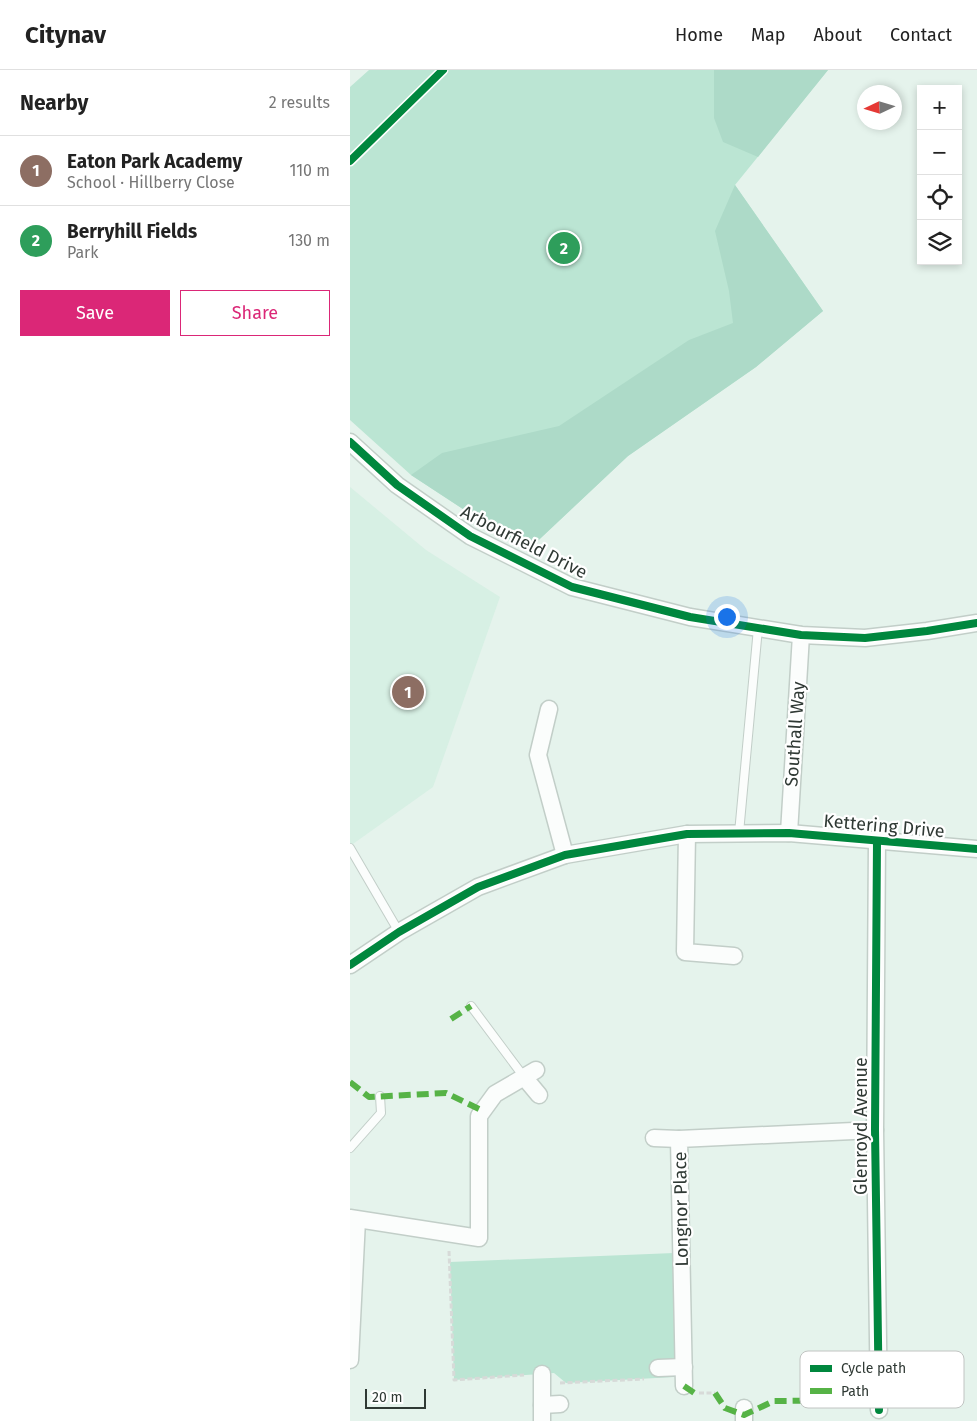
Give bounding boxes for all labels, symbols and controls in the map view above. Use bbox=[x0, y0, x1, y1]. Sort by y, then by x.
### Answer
text: Citynav bbox=[25, 21, 106, 49]
text: Home bbox=[675, 24, 723, 46]
text: Map bbox=[751, 24, 785, 46]
text: About bbox=[813, 24, 862, 46]
text: Contact bbox=[890, 24, 952, 46]
north arrow bbox=[857, 85, 902, 130]
map controls bbox=[917, 85, 962, 265]
button: + bbox=[917, 85, 962, 130]
text: Nearby bbox=[20, 90, 88, 116]
text: 2 results bbox=[269, 93, 330, 112]
button: − bbox=[917, 130, 962, 175]
text: Eaton Park Academy bbox=[67, 150, 242, 173]
text: 1 bbox=[32, 161, 40, 180]
text: 110 m bbox=[289, 161, 330, 180]
text: School · Hillberry Close bbox=[67, 173, 235, 192]
button: locate bbox=[917, 175, 962, 220]
text: Berryhill Fields bbox=[67, 220, 197, 243]
button: layers bbox=[917, 220, 962, 265]
pin: 2 bbox=[548, 229, 580, 267]
text: 2 bbox=[32, 231, 40, 250]
text: 130 m bbox=[288, 231, 330, 250]
text: Park bbox=[67, 243, 99, 262]
button: Save bbox=[20, 290, 170, 336]
button: Share bbox=[180, 290, 330, 336]
street label: Arbourfield Drive bbox=[457, 501, 591, 583]
your location bbox=[714, 604, 740, 630]
pin: 1 bbox=[392, 673, 424, 711]
street label: Southall Way bbox=[780, 680, 810, 787]
street label: Kettering Drive bbox=[822, 810, 946, 842]
street label: Glenroyd Avenue bbox=[850, 1057, 872, 1195]
street label: Longnor Place bbox=[669, 1151, 693, 1267]
legend bbox=[800, 1351, 964, 1408]
text: Cycle path bbox=[841, 1360, 906, 1377]
text: Path bbox=[841, 1383, 869, 1400]
scale bar bbox=[365, 1386, 426, 1409]
text: 20 m bbox=[372, 1389, 402, 1406]

